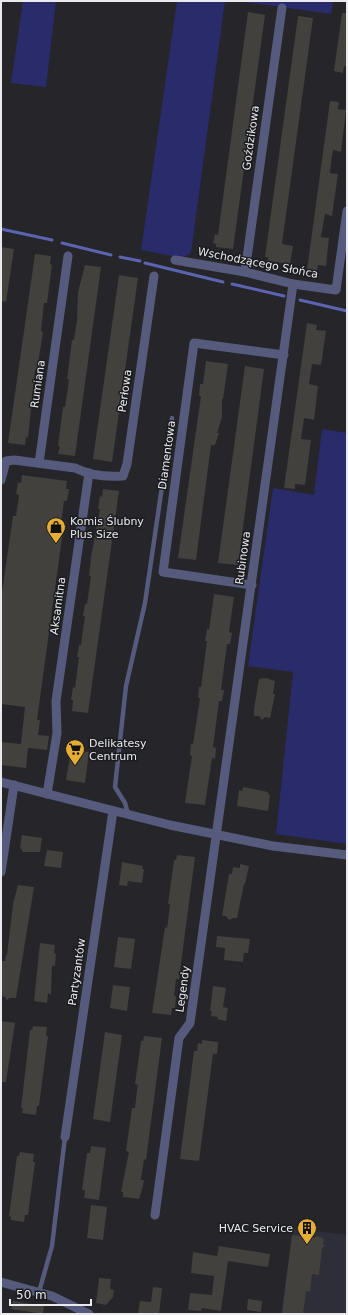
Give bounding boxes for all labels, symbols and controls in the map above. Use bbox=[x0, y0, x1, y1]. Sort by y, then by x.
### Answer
street label: Goździkowa bbox=[240, 105, 262, 171]
street label: Wschodzącego Słońca bbox=[197, 245, 319, 281]
street label: Rumiana bbox=[28, 359, 48, 409]
street label: Perłowa bbox=[116, 369, 134, 413]
street label: Diamentowa bbox=[156, 420, 178, 490]
place label: Komis Ślubny Plus Size bbox=[70, 515, 144, 541]
shop icon: Komis Ślubny Plus Size bbox=[45, 516, 67, 544]
street label: Rubinowa bbox=[233, 531, 253, 585]
street label: Aksamitna bbox=[48, 576, 68, 636]
place label: Delikatesy Centrum bbox=[89, 737, 147, 763]
supermarket icon: Delikatesy Centrum bbox=[64, 738, 86, 766]
street label: Partyzantów bbox=[66, 938, 88, 1006]
street label: Legendy bbox=[173, 964, 193, 1013]
building icon: HVAC Service bbox=[296, 1217, 318, 1245]
place label: HVAC Service bbox=[219, 1222, 293, 1235]
scale bar bbox=[10, 1281, 91, 1307]
text: 50 m bbox=[16, 1288, 47, 1302]

